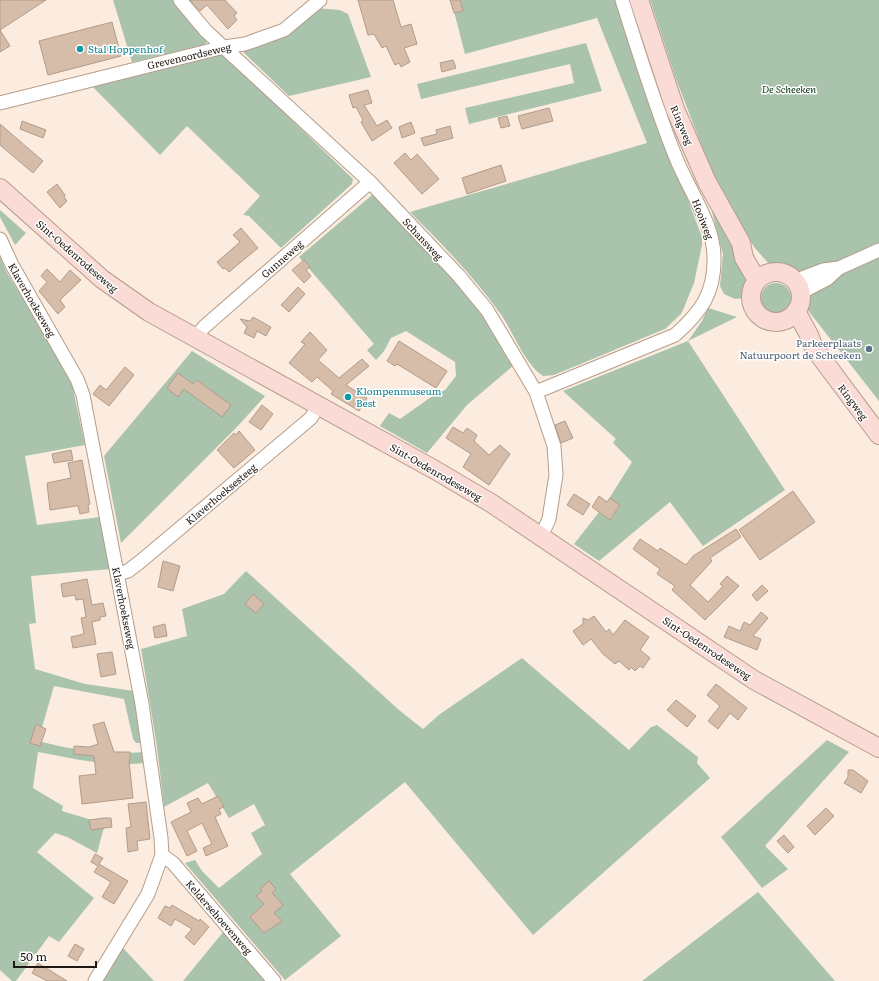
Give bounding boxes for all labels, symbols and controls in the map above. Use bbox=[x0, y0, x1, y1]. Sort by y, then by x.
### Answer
street label: Grevenoordseweg bbox=[145, 38, 233, 72]
place label: Stal Hoppenhof bbox=[88, 41, 164, 56]
marker: Stal Hoppenhof bbox=[75, 44, 85, 54]
park label: De Scheeken bbox=[762, 81, 816, 96]
street label: Ringweg bbox=[667, 103, 698, 147]
street label: Hooiweg bbox=[689, 196, 718, 242]
street label: Schansweg bbox=[400, 214, 447, 263]
street label: Sint-Oedenrodeseweg bbox=[33, 216, 122, 296]
street label: Gunneweg bbox=[257, 236, 306, 281]
street label: Klaverhoekseweg bbox=[5, 260, 60, 340]
place label: Parkeerplaats Natuurpoort de Scheeken bbox=[740, 335, 861, 362]
marker: Parkeerplaats Natuurpoort de Scheeken bbox=[864, 344, 874, 354]
street label: Ringweg bbox=[835, 380, 872, 423]
place label: Klompenmuseum Best bbox=[356, 383, 442, 410]
marker: Klompenmuseum Best bbox=[343, 392, 353, 402]
street label: Sint-Oedenrodeseweg bbox=[387, 439, 485, 504]
street label: Klaverhoeksesteeg bbox=[182, 459, 260, 528]
street label: Klaverhoekseweg bbox=[109, 565, 140, 651]
street label: Sint-Oedenrodeseweg bbox=[660, 612, 755, 683]
street label: Keldersehoevenweg bbox=[183, 876, 256, 958]
scale bar bbox=[14, 943, 96, 969]
text: 50 m bbox=[20, 947, 47, 965]

